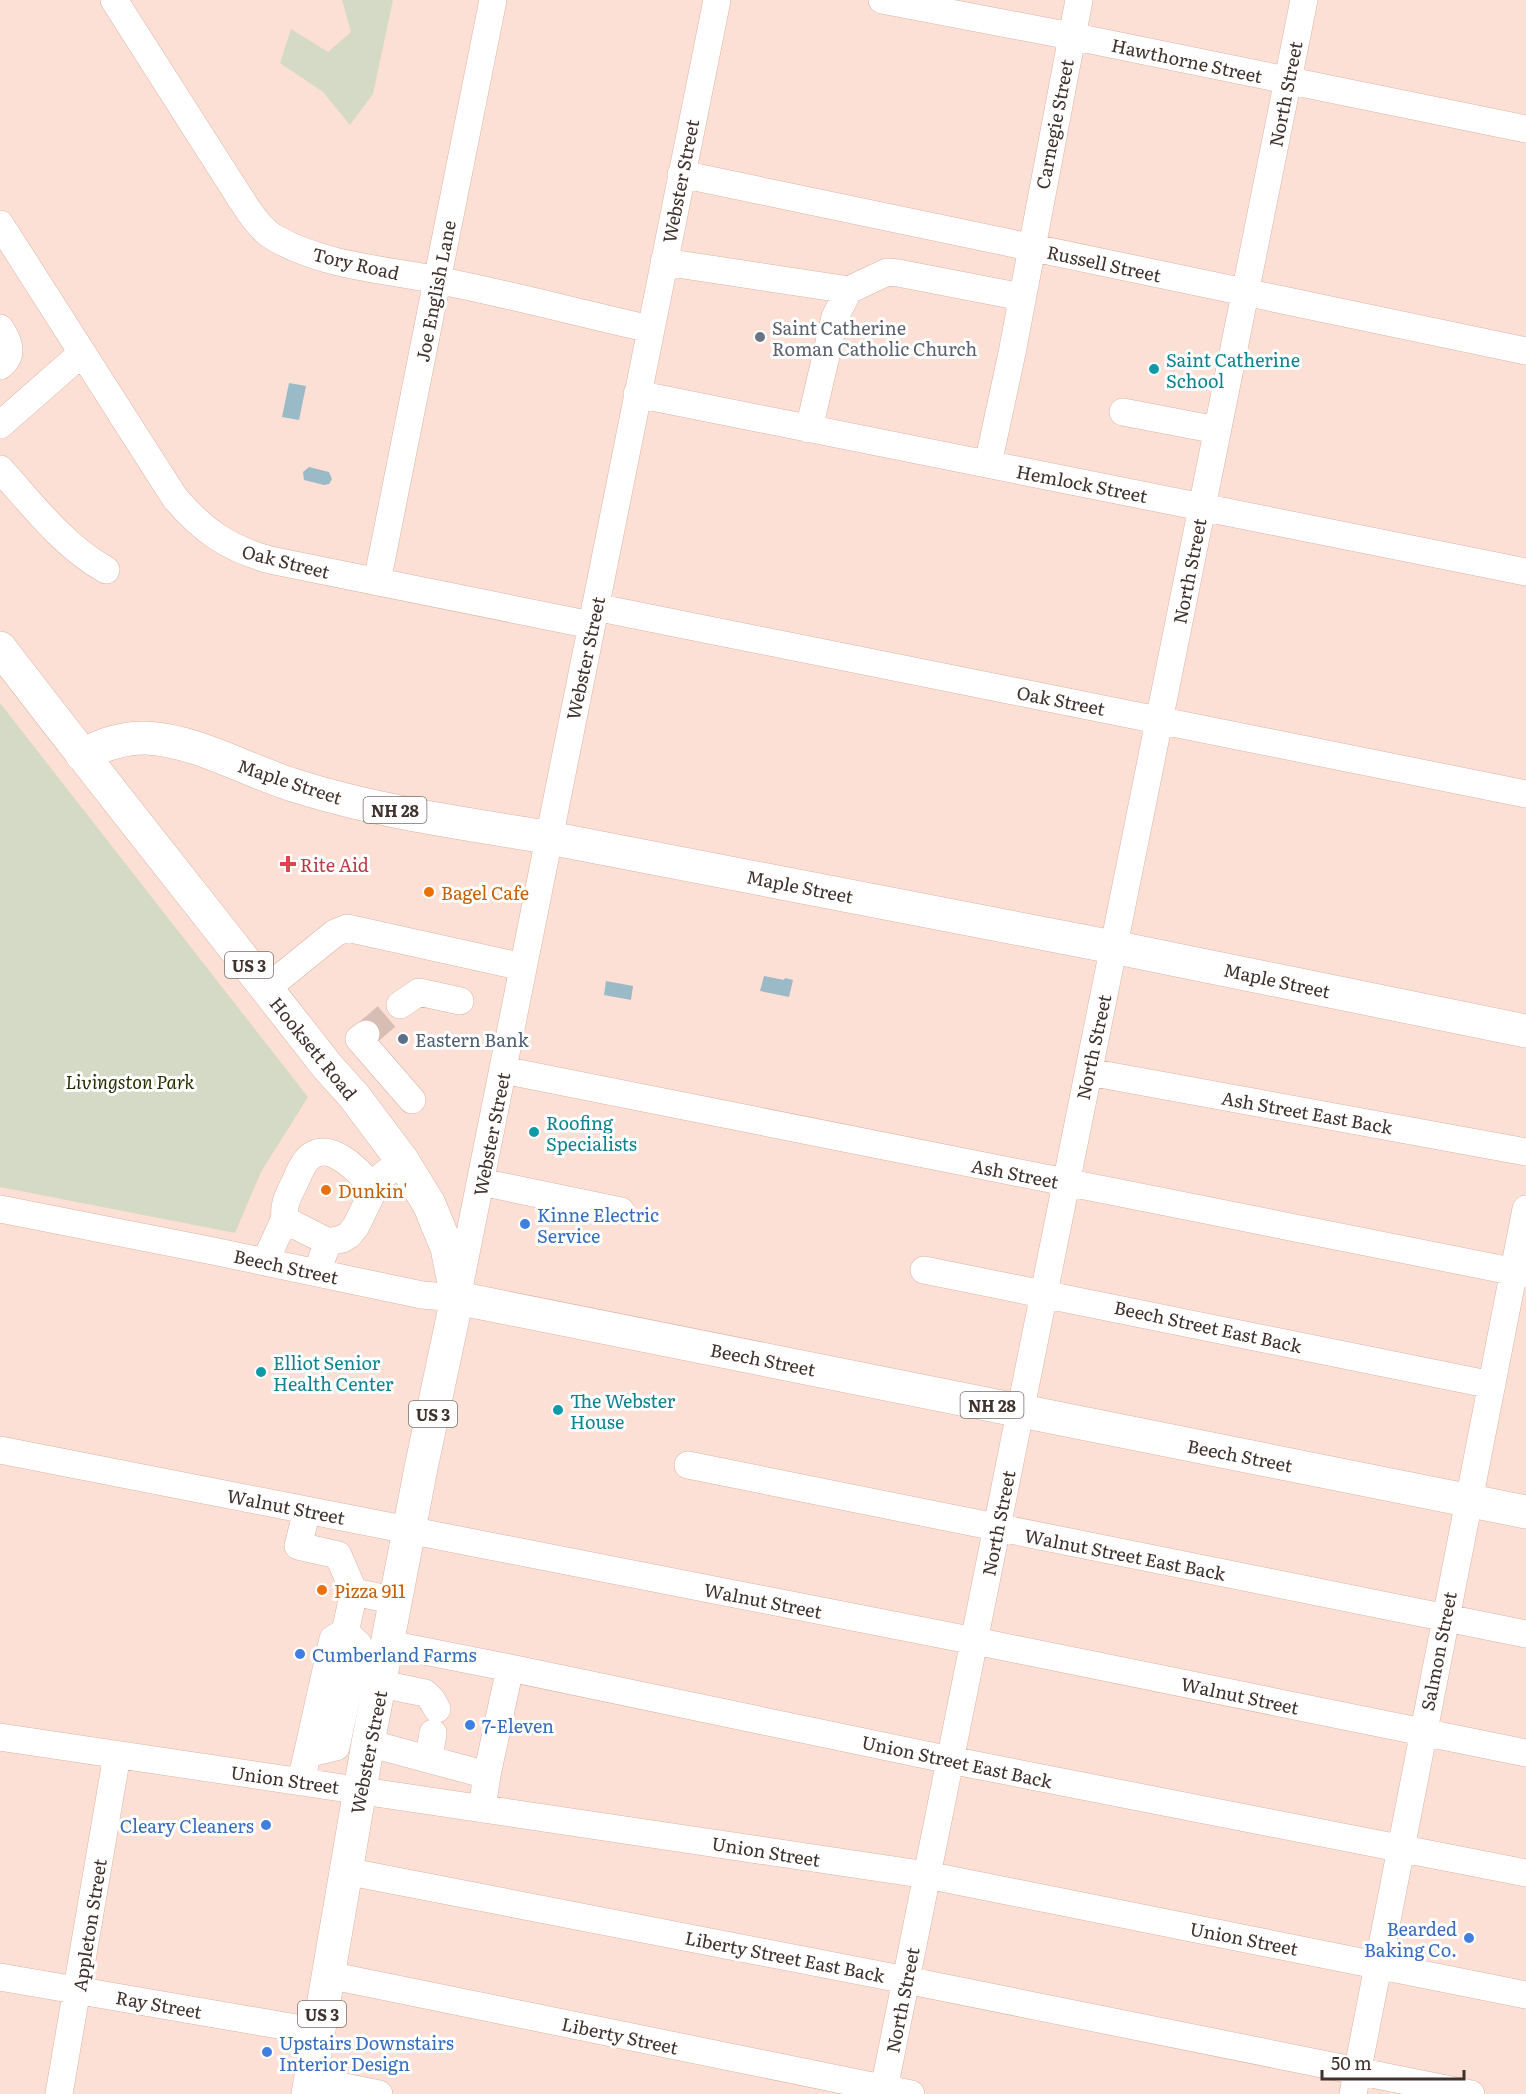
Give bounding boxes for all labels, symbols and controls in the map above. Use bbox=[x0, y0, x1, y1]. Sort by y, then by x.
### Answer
street label: Hawthorne Street bbox=[1109, 31, 1266, 89]
street label: North Street bbox=[1262, 38, 1309, 149]
street label: Carnegie Street bbox=[1028, 56, 1080, 191]
street label: Webster Street bbox=[655, 116, 705, 245]
street label: Joe English Lane bbox=[408, 218, 462, 364]
street label: Russell Street bbox=[1044, 238, 1164, 288]
street label: Tory Road bbox=[310, 240, 402, 286]
place label: Saint Catherine Roman Catholic Church bbox=[772, 314, 977, 362]
marker: Saint Catherine Roman Catholic Church bbox=[753, 330, 767, 344]
place label: Saint Catherine School bbox=[1166, 346, 1300, 394]
marker: Saint Catherine School bbox=[1147, 362, 1161, 376]
street label: Hemlock Street bbox=[1014, 457, 1150, 509]
street label: North Street bbox=[1166, 515, 1213, 626]
street label: Oak Street bbox=[239, 537, 333, 585]
street label: Webster Street bbox=[559, 593, 611, 722]
street label: Oak Street bbox=[1015, 678, 1108, 722]
street label: Maple Street bbox=[234, 751, 346, 811]
road number: NH 28 bbox=[364, 797, 426, 823]
place label: Rite Aid bbox=[300, 851, 369, 878]
marker: Rite Aid bbox=[281, 857, 295, 871]
street label: Maple Street bbox=[744, 862, 856, 910]
place label: Bagel Cafe bbox=[441, 879, 529, 906]
marker: Bagel Cafe bbox=[422, 885, 436, 899]
road number: US 3 bbox=[225, 952, 273, 978]
street label: Maple Street bbox=[1221, 956, 1334, 1005]
street label: Hooksett Road bbox=[264, 991, 364, 1105]
street label: North Street bbox=[1069, 991, 1118, 1102]
place label: Eastern Bank bbox=[415, 1026, 530, 1053]
marker: Eastern Bank bbox=[396, 1032, 410, 1046]
park label: Livingston Park bbox=[66, 1068, 195, 1095]
street label: Webster Street bbox=[466, 1069, 516, 1198]
street label: Ash Street East Back bbox=[1219, 1084, 1396, 1141]
place label: Roofing Specialists bbox=[546, 1109, 637, 1157]
marker: Roofing Specialists bbox=[527, 1125, 541, 1139]
street label: Ash Street bbox=[969, 1151, 1062, 1195]
place label: Dunkin' bbox=[338, 1177, 407, 1204]
marker: Dunkin' bbox=[319, 1183, 333, 1197]
place label: Kinne Electric Service bbox=[537, 1201, 659, 1249]
marker: Kinne Electric Service bbox=[518, 1217, 532, 1231]
street label: Beech Street bbox=[231, 1242, 342, 1290]
street label: Beech Street East Back bbox=[1112, 1293, 1305, 1359]
street label: Beech Street bbox=[708, 1336, 819, 1383]
place label: Elliot Senior Health Center bbox=[273, 1349, 394, 1397]
marker: Elliot Senior Health Center bbox=[254, 1365, 268, 1379]
place label: The Webster House bbox=[570, 1387, 676, 1435]
road number: NH 28 bbox=[960, 1392, 1024, 1418]
road number: US 3 bbox=[409, 1401, 457, 1427]
marker: The Webster House bbox=[551, 1403, 565, 1417]
street label: Beech Street bbox=[1185, 1432, 1296, 1479]
street label: North Street bbox=[975, 1467, 1022, 1578]
street label: Walnut Street bbox=[225, 1481, 348, 1531]
street label: Walnut Street East Back bbox=[1022, 1521, 1229, 1587]
street label: Walnut Street bbox=[702, 1575, 825, 1625]
place label: Pizza 911 bbox=[334, 1577, 406, 1604]
marker: Pizza 911 bbox=[315, 1583, 329, 1597]
street label: Salmon Street bbox=[1413, 1588, 1463, 1713]
place label: Cumberland Farms bbox=[312, 1641, 477, 1668]
marker: Cumberland Farms bbox=[293, 1647, 307, 1661]
street label: Walnut Street bbox=[1179, 1669, 1302, 1721]
street label: Webster Street bbox=[343, 1687, 393, 1816]
place label: 7-Eleven bbox=[482, 1712, 554, 1739]
marker: 7-Eleven bbox=[463, 1718, 477, 1732]
street label: Union Street East Back bbox=[859, 1728, 1056, 1795]
street label: Union Street bbox=[229, 1758, 342, 1800]
place label: Cleary Cleaners bbox=[120, 1812, 254, 1839]
marker: Cleary Cleaners bbox=[259, 1818, 273, 1832]
street label: Union Street bbox=[710, 1829, 823, 1873]
street label: Appleton Street bbox=[65, 1856, 113, 1993]
street label: Union Street bbox=[1188, 1914, 1301, 1962]
place label: Bearded Baking Co. bbox=[1364, 1915, 1457, 1963]
street label: Liberty Street East Back bbox=[683, 1923, 888, 1989]
marker: Bearded Baking Co. bbox=[1462, 1931, 1476, 1945]
street label: North Street bbox=[879, 1944, 926, 2055]
street label: Ray Street bbox=[114, 1983, 205, 2025]
road number: US 3 bbox=[298, 2001, 346, 2027]
street label: Liberty Street bbox=[559, 2009, 681, 2061]
place label: Upstairs Downstairs Interior Design bbox=[279, 2029, 454, 2077]
scale bar bbox=[1322, 2043, 1464, 2081]
marker: Upstairs Downstairs Interior Design bbox=[260, 2045, 274, 2059]
text: 50 m bbox=[1331, 2049, 1372, 2076]

